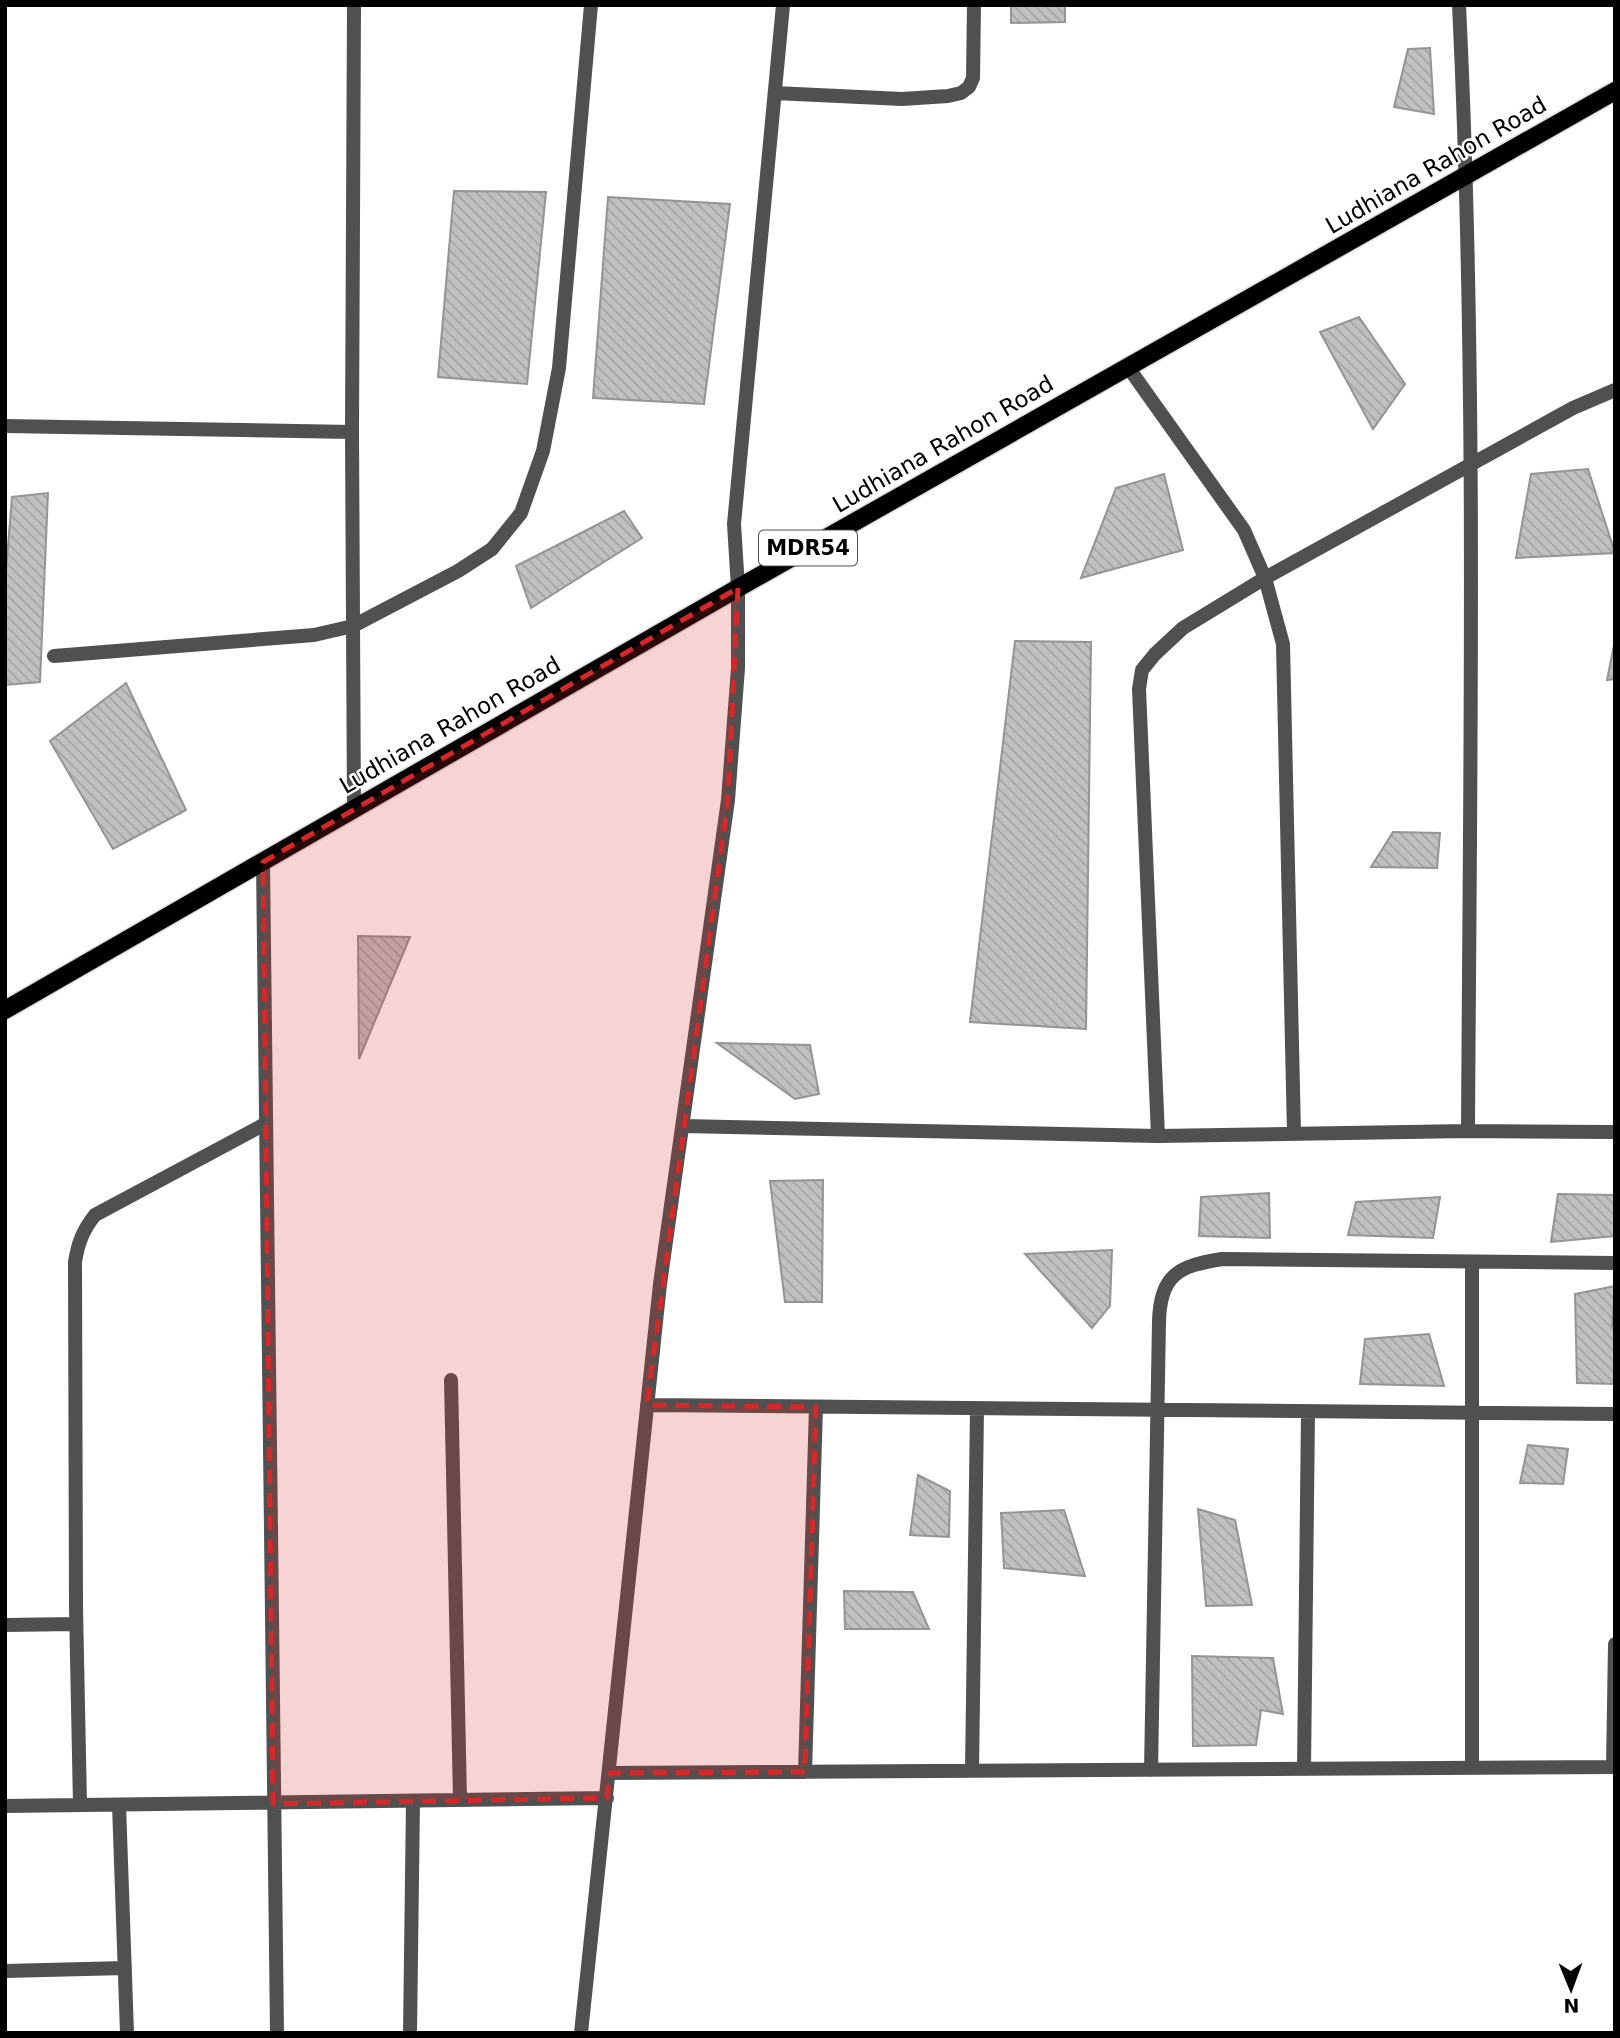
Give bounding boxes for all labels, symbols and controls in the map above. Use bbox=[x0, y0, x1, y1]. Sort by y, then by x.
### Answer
street label: Ludhiana Rahon Road bbox=[1321, 91, 1551, 239]
street label: Ludhiana Rahon Road bbox=[828, 370, 1058, 518]
road number: MDR54 bbox=[759, 530, 857, 566]
street label: Ludhiana Rahon Road bbox=[335, 651, 565, 799]
north arrow bbox=[1536, 1954, 1606, 2024]
text: N bbox=[1563, 1995, 1579, 2017]

